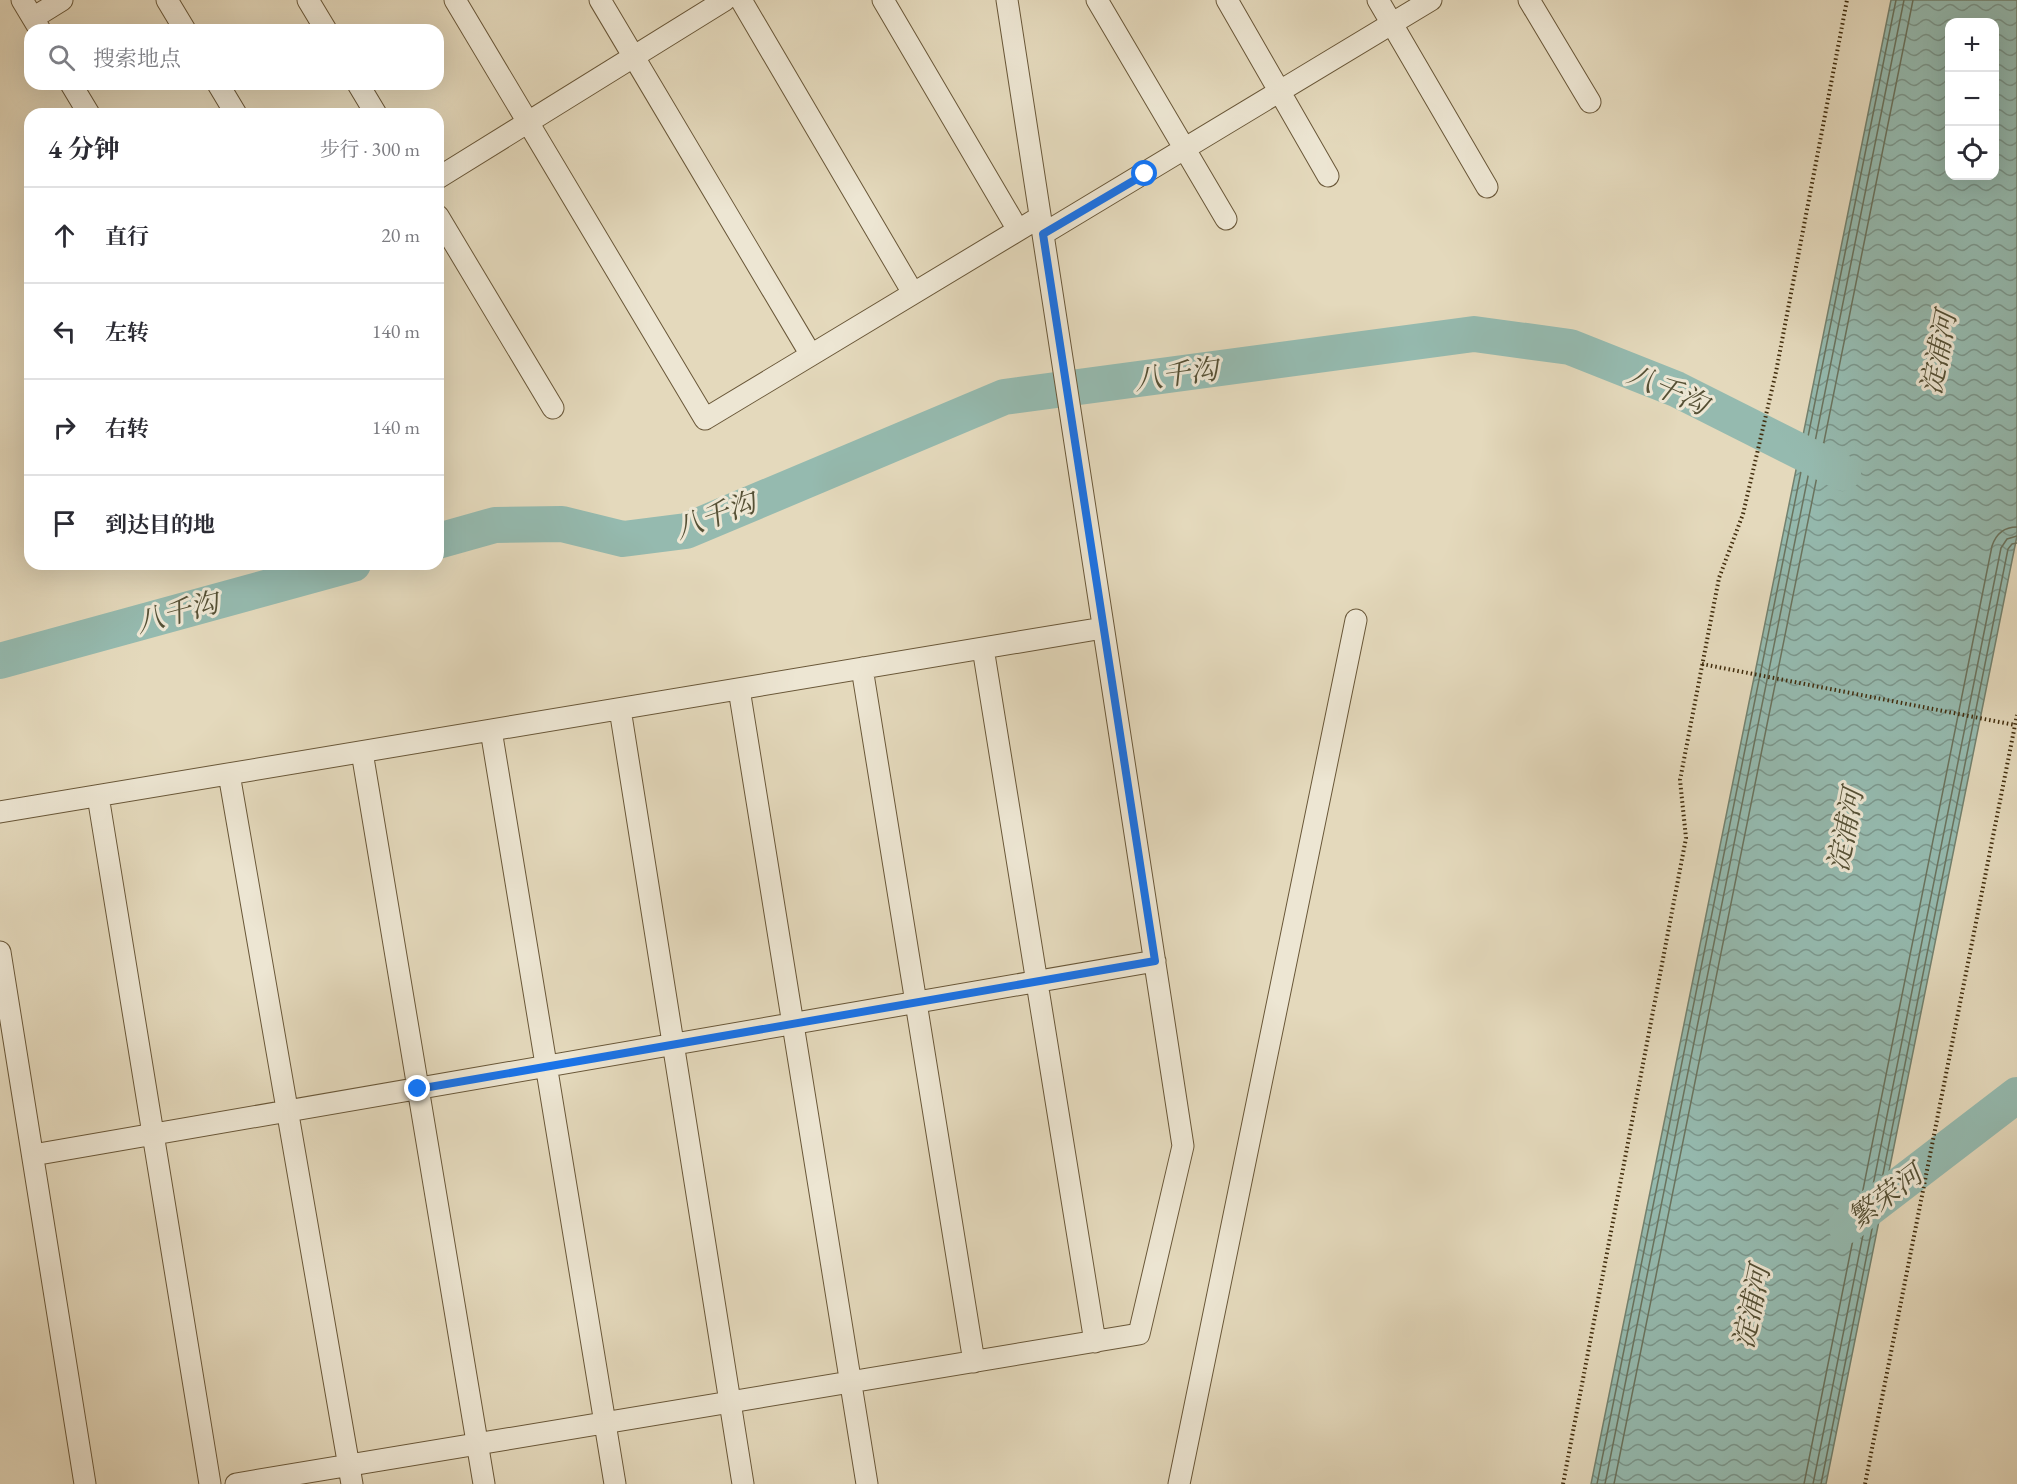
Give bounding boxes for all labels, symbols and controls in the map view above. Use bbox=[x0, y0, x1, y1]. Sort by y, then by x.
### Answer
map controls bbox=[1945, 18, 1999, 180]
button: + bbox=[1945, 18, 1999, 72]
search box bbox=[24, 24, 444, 90]
icon: search bbox=[45, 41, 78, 74]
text: 搜索地点 bbox=[93, 44, 181, 73]
button: − bbox=[1945, 72, 1999, 126]
button: locate bbox=[1945, 126, 1999, 180]
text: 4 分钟 bbox=[48, 132, 120, 166]
text: 步行 · 300 m bbox=[320, 136, 420, 162]
route start bbox=[1131, 160, 1157, 186]
icon: ahead bbox=[48, 219, 81, 252]
text: 直行 bbox=[105, 222, 149, 251]
text: 20 m bbox=[381, 222, 420, 248]
water label: 淀浦河 bbox=[1912, 303, 1965, 398]
icon: left bbox=[48, 315, 81, 348]
text: 左转 bbox=[105, 318, 149, 347]
text: 140 m bbox=[372, 318, 420, 344]
water label: 八千沟 bbox=[1132, 350, 1224, 398]
water label: 八千沟 bbox=[1622, 355, 1717, 424]
icon: right bbox=[48, 411, 81, 444]
text: 右转 bbox=[105, 414, 149, 443]
text: 140 m bbox=[372, 414, 420, 440]
water label: 八千沟 bbox=[669, 482, 764, 546]
icon: arrive bbox=[48, 507, 81, 540]
text: 到达目的地 bbox=[105, 510, 215, 539]
water label: 八千沟 bbox=[132, 583, 226, 640]
water label: 淀浦河 bbox=[1819, 780, 1872, 875]
route end bbox=[404, 1075, 430, 1101]
water label: 繁荣河 bbox=[1841, 1153, 1933, 1236]
water label: 淀浦河 bbox=[1725, 1257, 1778, 1352]

